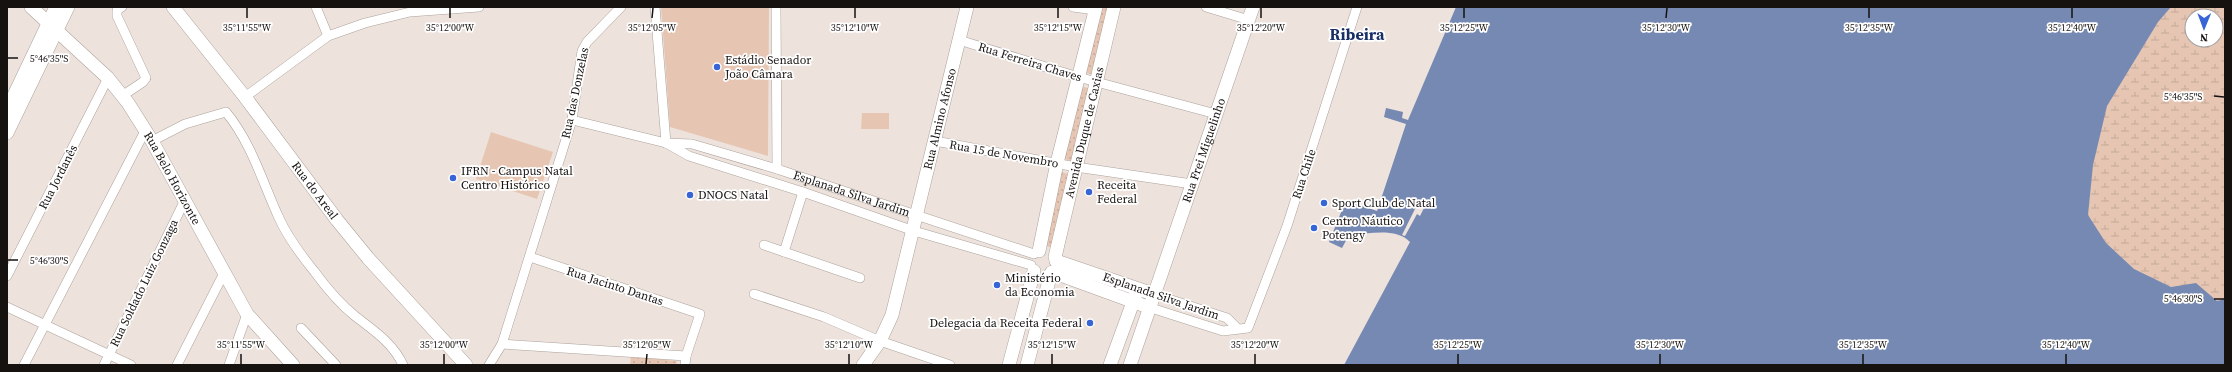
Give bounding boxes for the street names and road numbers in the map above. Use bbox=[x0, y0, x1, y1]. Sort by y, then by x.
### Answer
street label: Rua Ferreira Chaves bbox=[976, 39, 1084, 85]
street label: Rua das Donzelas bbox=[558, 46, 592, 140]
street label: Avenida Duque de Caxias bbox=[1061, 65, 1108, 200]
street label: Rua Almino Afonso bbox=[920, 66, 960, 171]
street label: Rua Frei Miguelinho bbox=[1178, 96, 1229, 205]
street label: Rua Belo Horizonte bbox=[140, 129, 204, 227]
street label: Rua 15 de Novembro bbox=[948, 137, 1060, 172]
street label: Rua Jordanês bbox=[35, 142, 81, 212]
street label: Rua Chile bbox=[1288, 147, 1320, 201]
street label: Rua do Areal bbox=[288, 158, 342, 223]
street label: Esplanada Silva Jardim bbox=[791, 167, 912, 221]
street label: Rua Soldado Luiz Gonzaga bbox=[106, 216, 182, 349]
street label: Rua Jacinto Dantas bbox=[565, 263, 665, 309]
street label: Esplanada Silva Jardim bbox=[1101, 269, 1221, 323]

